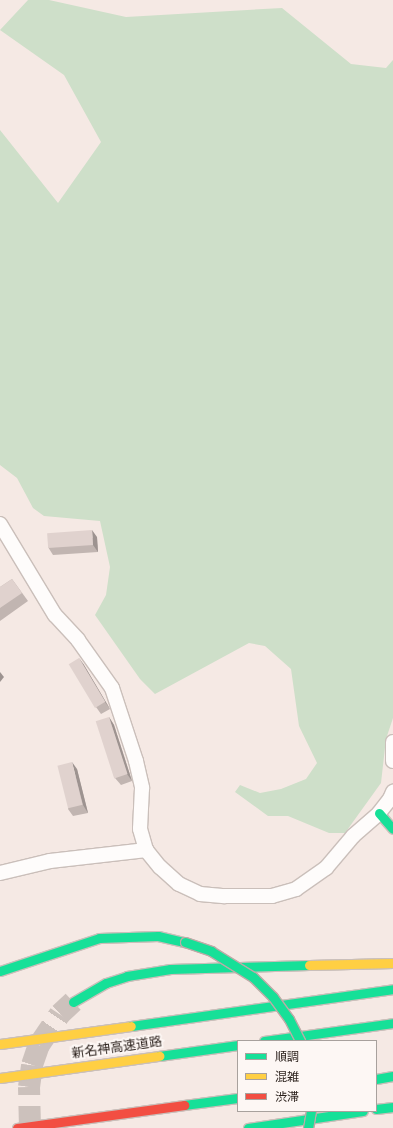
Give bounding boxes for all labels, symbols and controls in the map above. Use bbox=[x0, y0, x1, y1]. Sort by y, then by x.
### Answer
street label: 新名神高速道路 bbox=[71, 1034, 163, 1062]
legend bbox=[237, 1040, 377, 1112]
text: 順調 bbox=[275, 1049, 299, 1065]
text: 混雑 bbox=[275, 1069, 299, 1085]
text: 渋滞 bbox=[275, 1089, 299, 1105]

